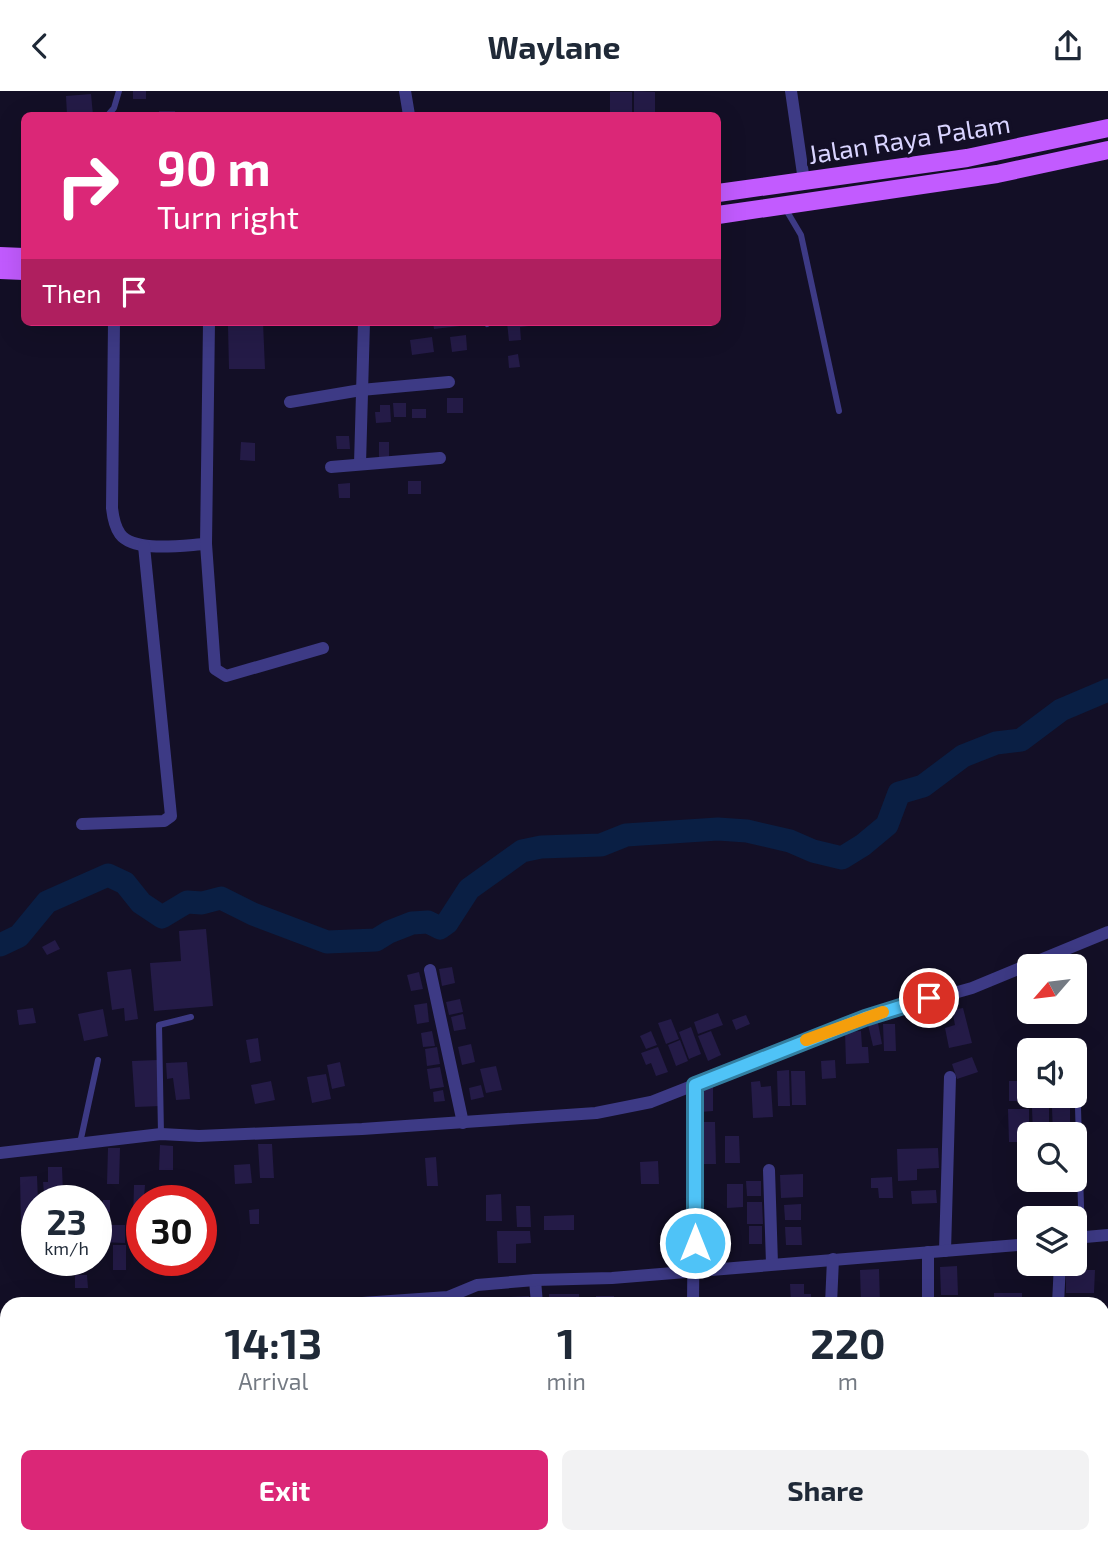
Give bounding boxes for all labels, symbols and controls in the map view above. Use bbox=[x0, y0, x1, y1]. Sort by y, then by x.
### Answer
icon: back bbox=[21, 27, 59, 65]
text: Waylane bbox=[487, 27, 621, 65]
icon: share bbox=[1049, 27, 1087, 65]
street label: Jalan Raya Palam bbox=[806, 107, 1012, 169]
text: 90 m bbox=[157, 137, 271, 196]
icon: right bbox=[42, 140, 133, 231]
text: Turn right bbox=[157, 197, 299, 235]
icon: arrive bbox=[115, 273, 153, 311]
text: Then bbox=[42, 277, 101, 308]
north arrow bbox=[1017, 954, 1087, 1024]
map controls bbox=[1017, 954, 1087, 1276]
pin bbox=[899, 968, 959, 1028]
icon: arrive bbox=[910, 979, 948, 1017]
button: sound bbox=[1017, 1038, 1087, 1108]
button: search bbox=[1017, 1122, 1087, 1192]
speed limit sign: 30 bbox=[126, 1185, 217, 1276]
text: 23 bbox=[46, 1200, 87, 1242]
position arrow bbox=[658, 1206, 732, 1280]
button: layers bbox=[1017, 1206, 1087, 1276]
text: km/h bbox=[44, 1237, 89, 1259]
text: 14:13 bbox=[224, 1317, 322, 1367]
text: 1 bbox=[557, 1317, 575, 1367]
text: 220 bbox=[810, 1317, 886, 1367]
text: Arrival bbox=[238, 1367, 308, 1395]
text: min bbox=[547, 1367, 586, 1395]
text: m bbox=[838, 1367, 858, 1395]
button: Exit bbox=[21, 1450, 548, 1530]
button: Share bbox=[562, 1450, 1089, 1530]

